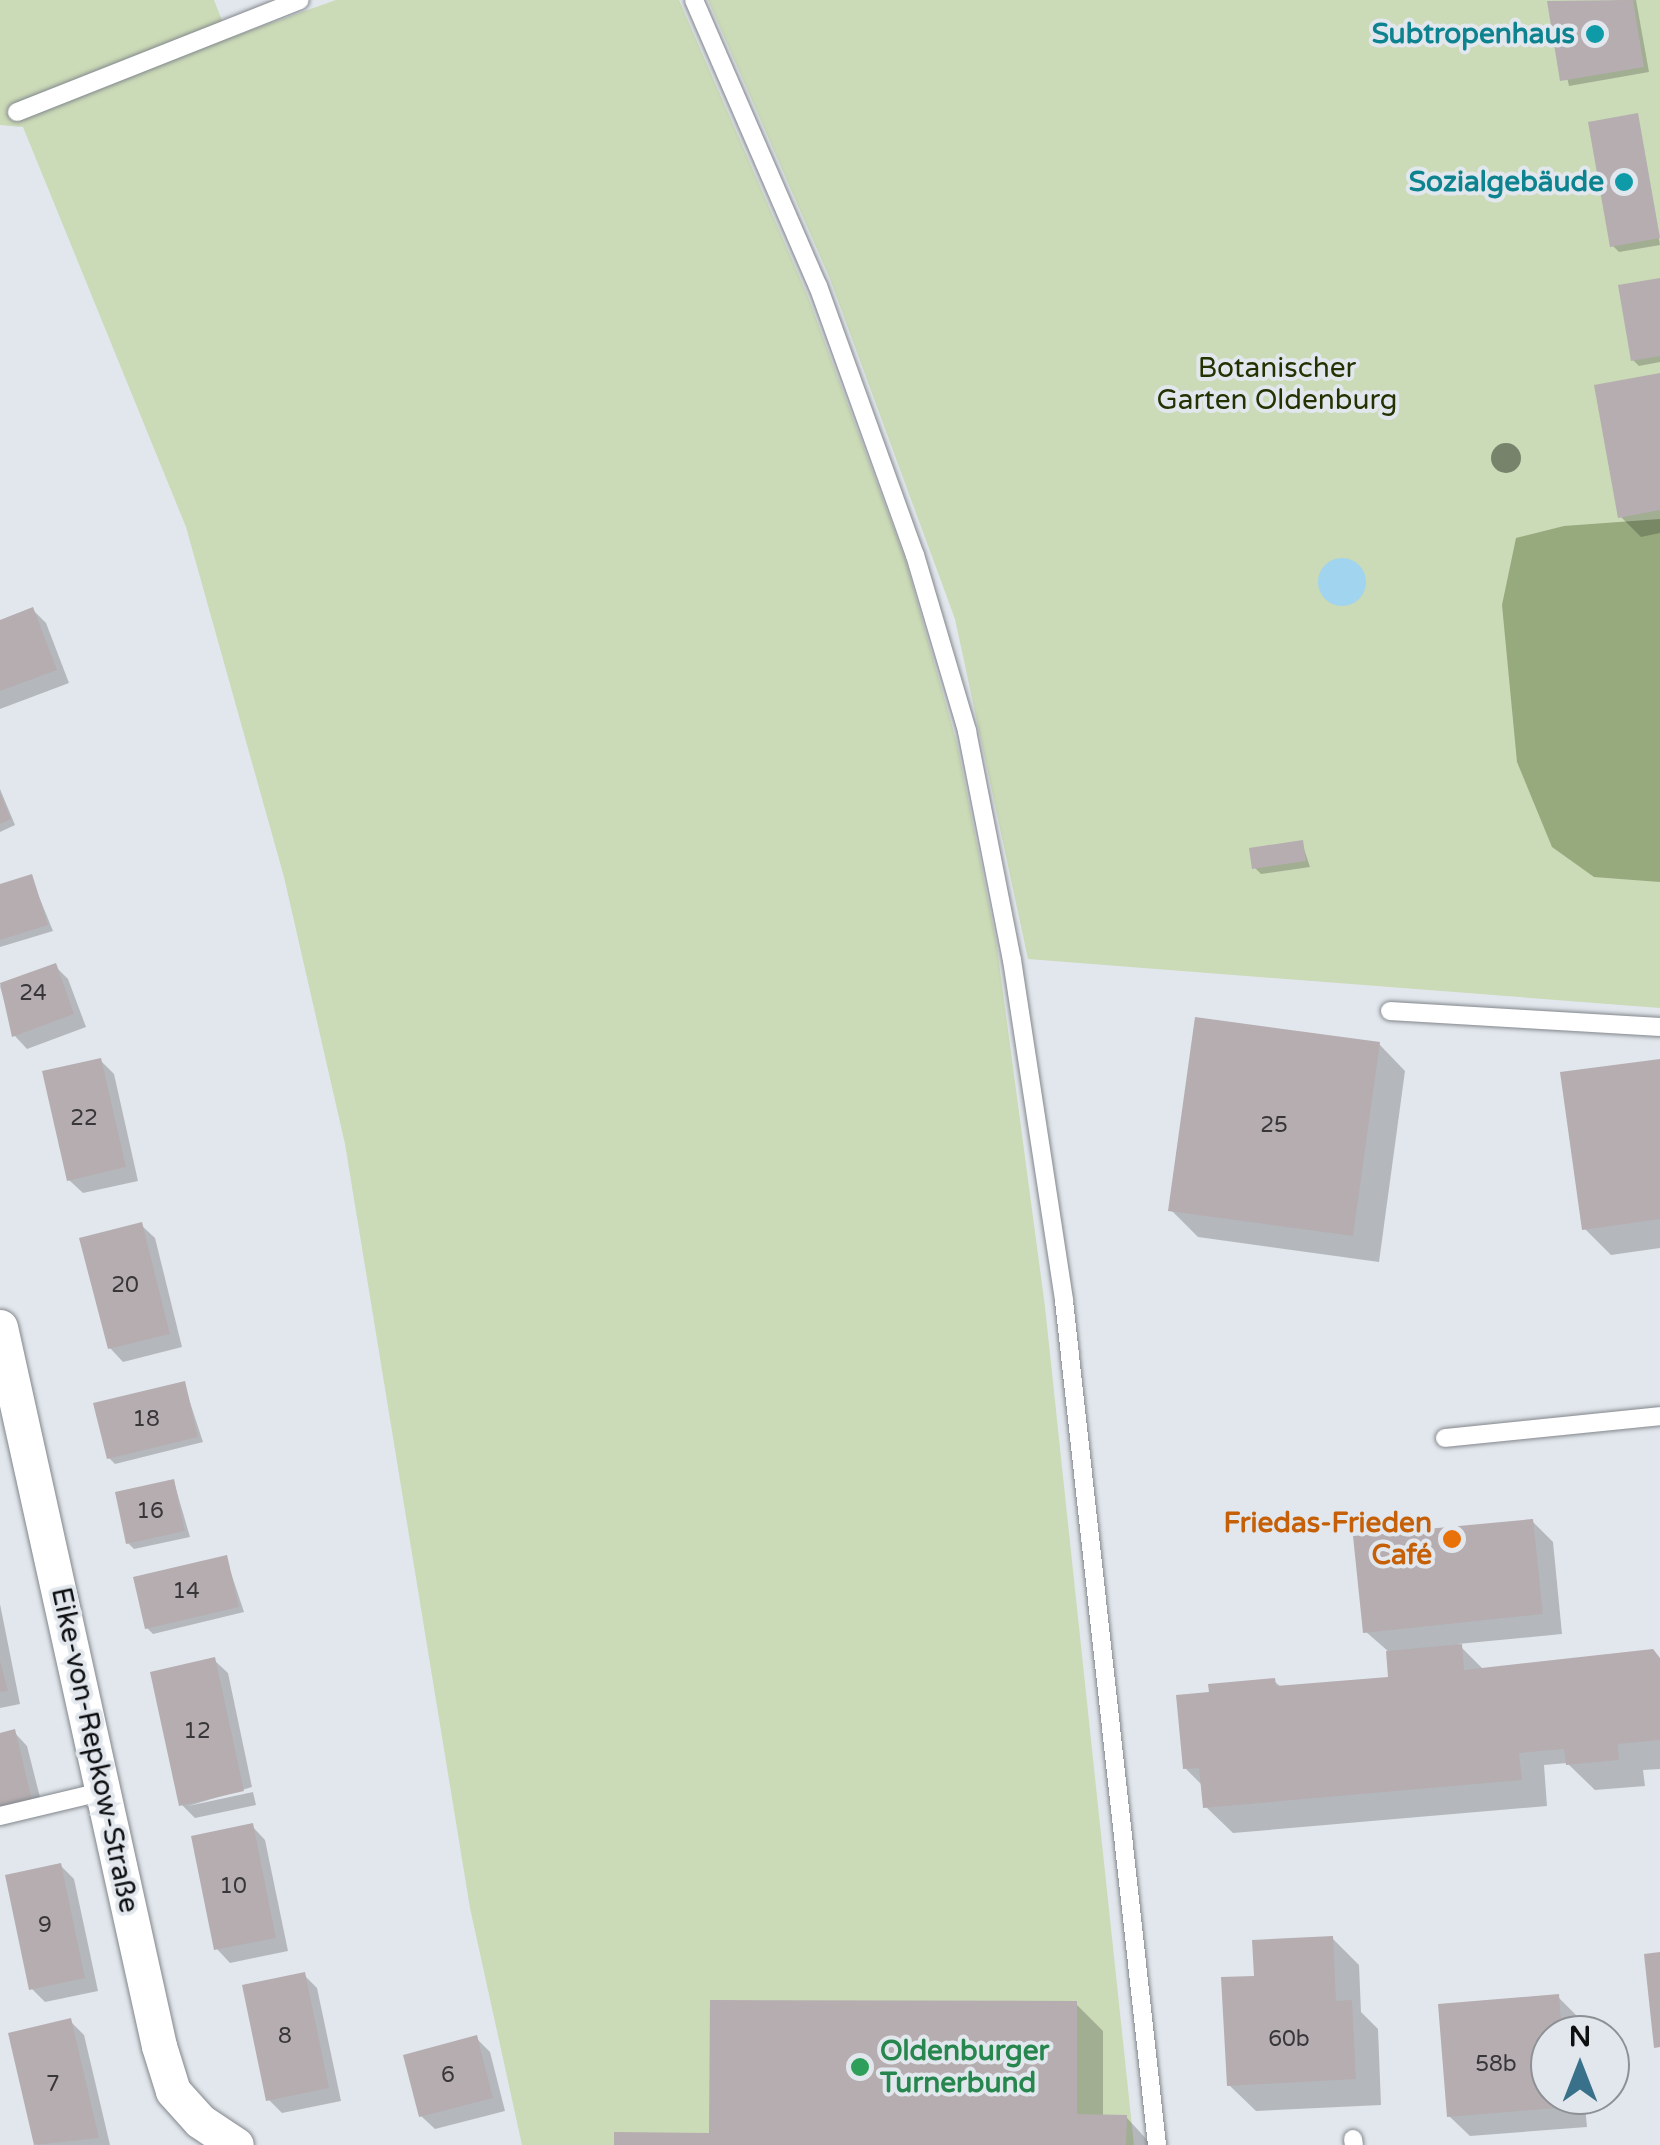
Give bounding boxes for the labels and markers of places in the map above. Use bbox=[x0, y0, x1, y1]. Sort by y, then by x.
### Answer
place label: Subtropenhaus bbox=[1372, 17, 1575, 51]
marker: Subtropenhaus bbox=[1584, 23, 1606, 45]
place label: Sozialgebäude bbox=[1409, 165, 1604, 199]
marker: Sozialgebäude bbox=[1613, 171, 1635, 193]
place label: Friedas-Frieden Café bbox=[1224, 1506, 1432, 1572]
marker: Friedas-Frieden Café bbox=[1441, 1528, 1463, 1550]
place label: Oldenburger Turnerbund bbox=[880, 2034, 1049, 2100]
marker: Oldenburger Turnerbund bbox=[849, 2056, 871, 2078]

